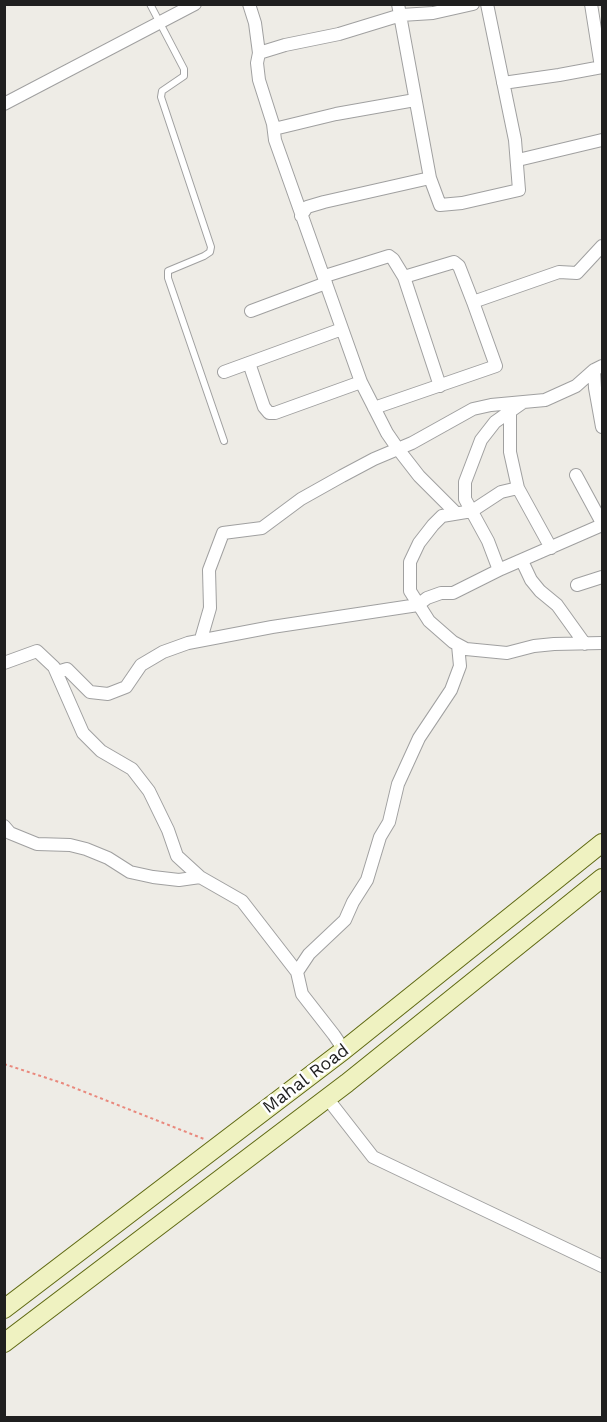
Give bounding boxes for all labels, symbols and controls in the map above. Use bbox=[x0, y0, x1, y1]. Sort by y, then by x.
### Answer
street label: Mahal Road bbox=[259, 1040, 353, 1118]

